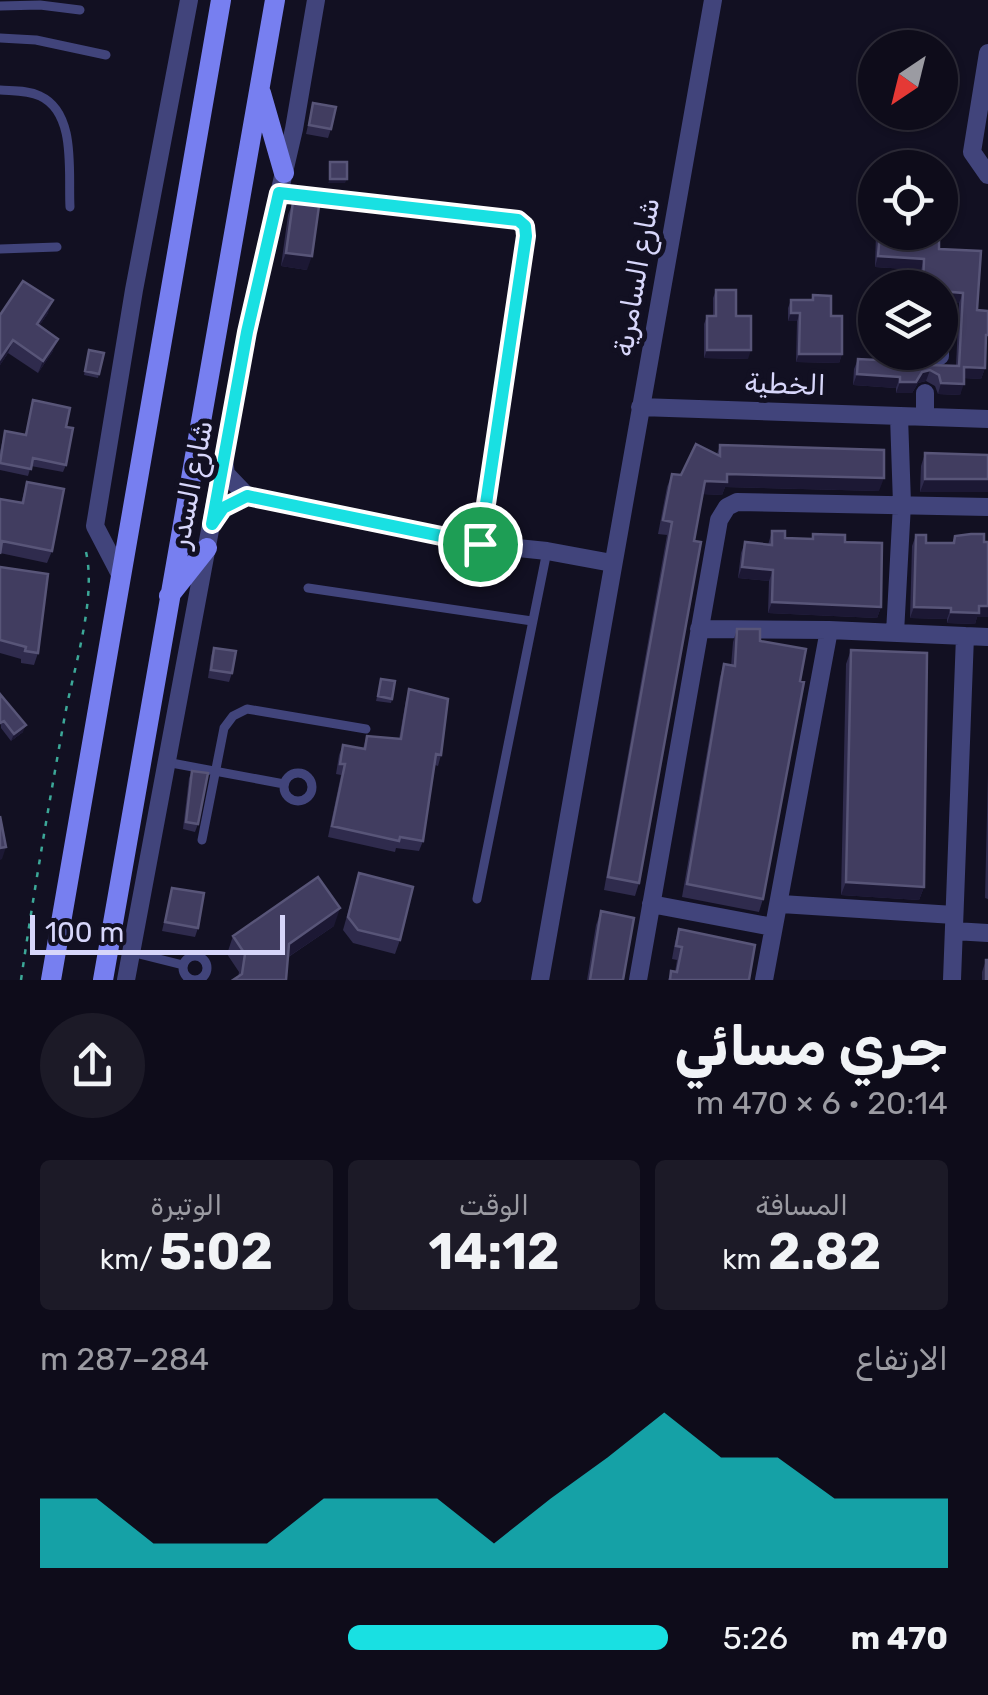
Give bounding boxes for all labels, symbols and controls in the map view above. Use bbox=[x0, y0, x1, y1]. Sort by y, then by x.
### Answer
north arrow bbox=[858, 30, 958, 130]
map controls bbox=[858, 30, 958, 370]
button: locate bbox=[858, 150, 958, 250]
street label: شارع السامرية bbox=[606, 195, 669, 359]
button: layers bbox=[858, 270, 958, 370]
street label: الخطية bbox=[744, 366, 826, 402]
street label: شارع السدر bbox=[162, 417, 222, 553]
pin bbox=[438, 502, 523, 587]
icon: arrive bbox=[453, 517, 508, 572]
scale bar bbox=[30, 910, 285, 954]
text: 100 m bbox=[45, 916, 124, 949]
button: share bbox=[40, 1013, 145, 1118]
text: جري مسائي bbox=[674, 1014, 948, 1079]
text: 20:14 · 6 × 470 m bbox=[696, 1084, 948, 1122]
text: الوتيرة bbox=[150, 1189, 222, 1222]
text: الوقت bbox=[459, 1189, 529, 1222]
text: المسافة bbox=[755, 1189, 848, 1222]
text: 5:02 bbox=[159, 1222, 273, 1282]
text: 14:12 bbox=[429, 1222, 559, 1282]
text: 2.82 bbox=[768, 1222, 881, 1282]
text: /km bbox=[100, 1243, 159, 1276]
text: km bbox=[722, 1243, 768, 1276]
text: 284–287 m bbox=[40, 1340, 209, 1378]
text: الارتفاع bbox=[856, 1340, 948, 1378]
text: 5:26 bbox=[723, 1619, 788, 1657]
text: 470 m bbox=[851, 1619, 948, 1657]

